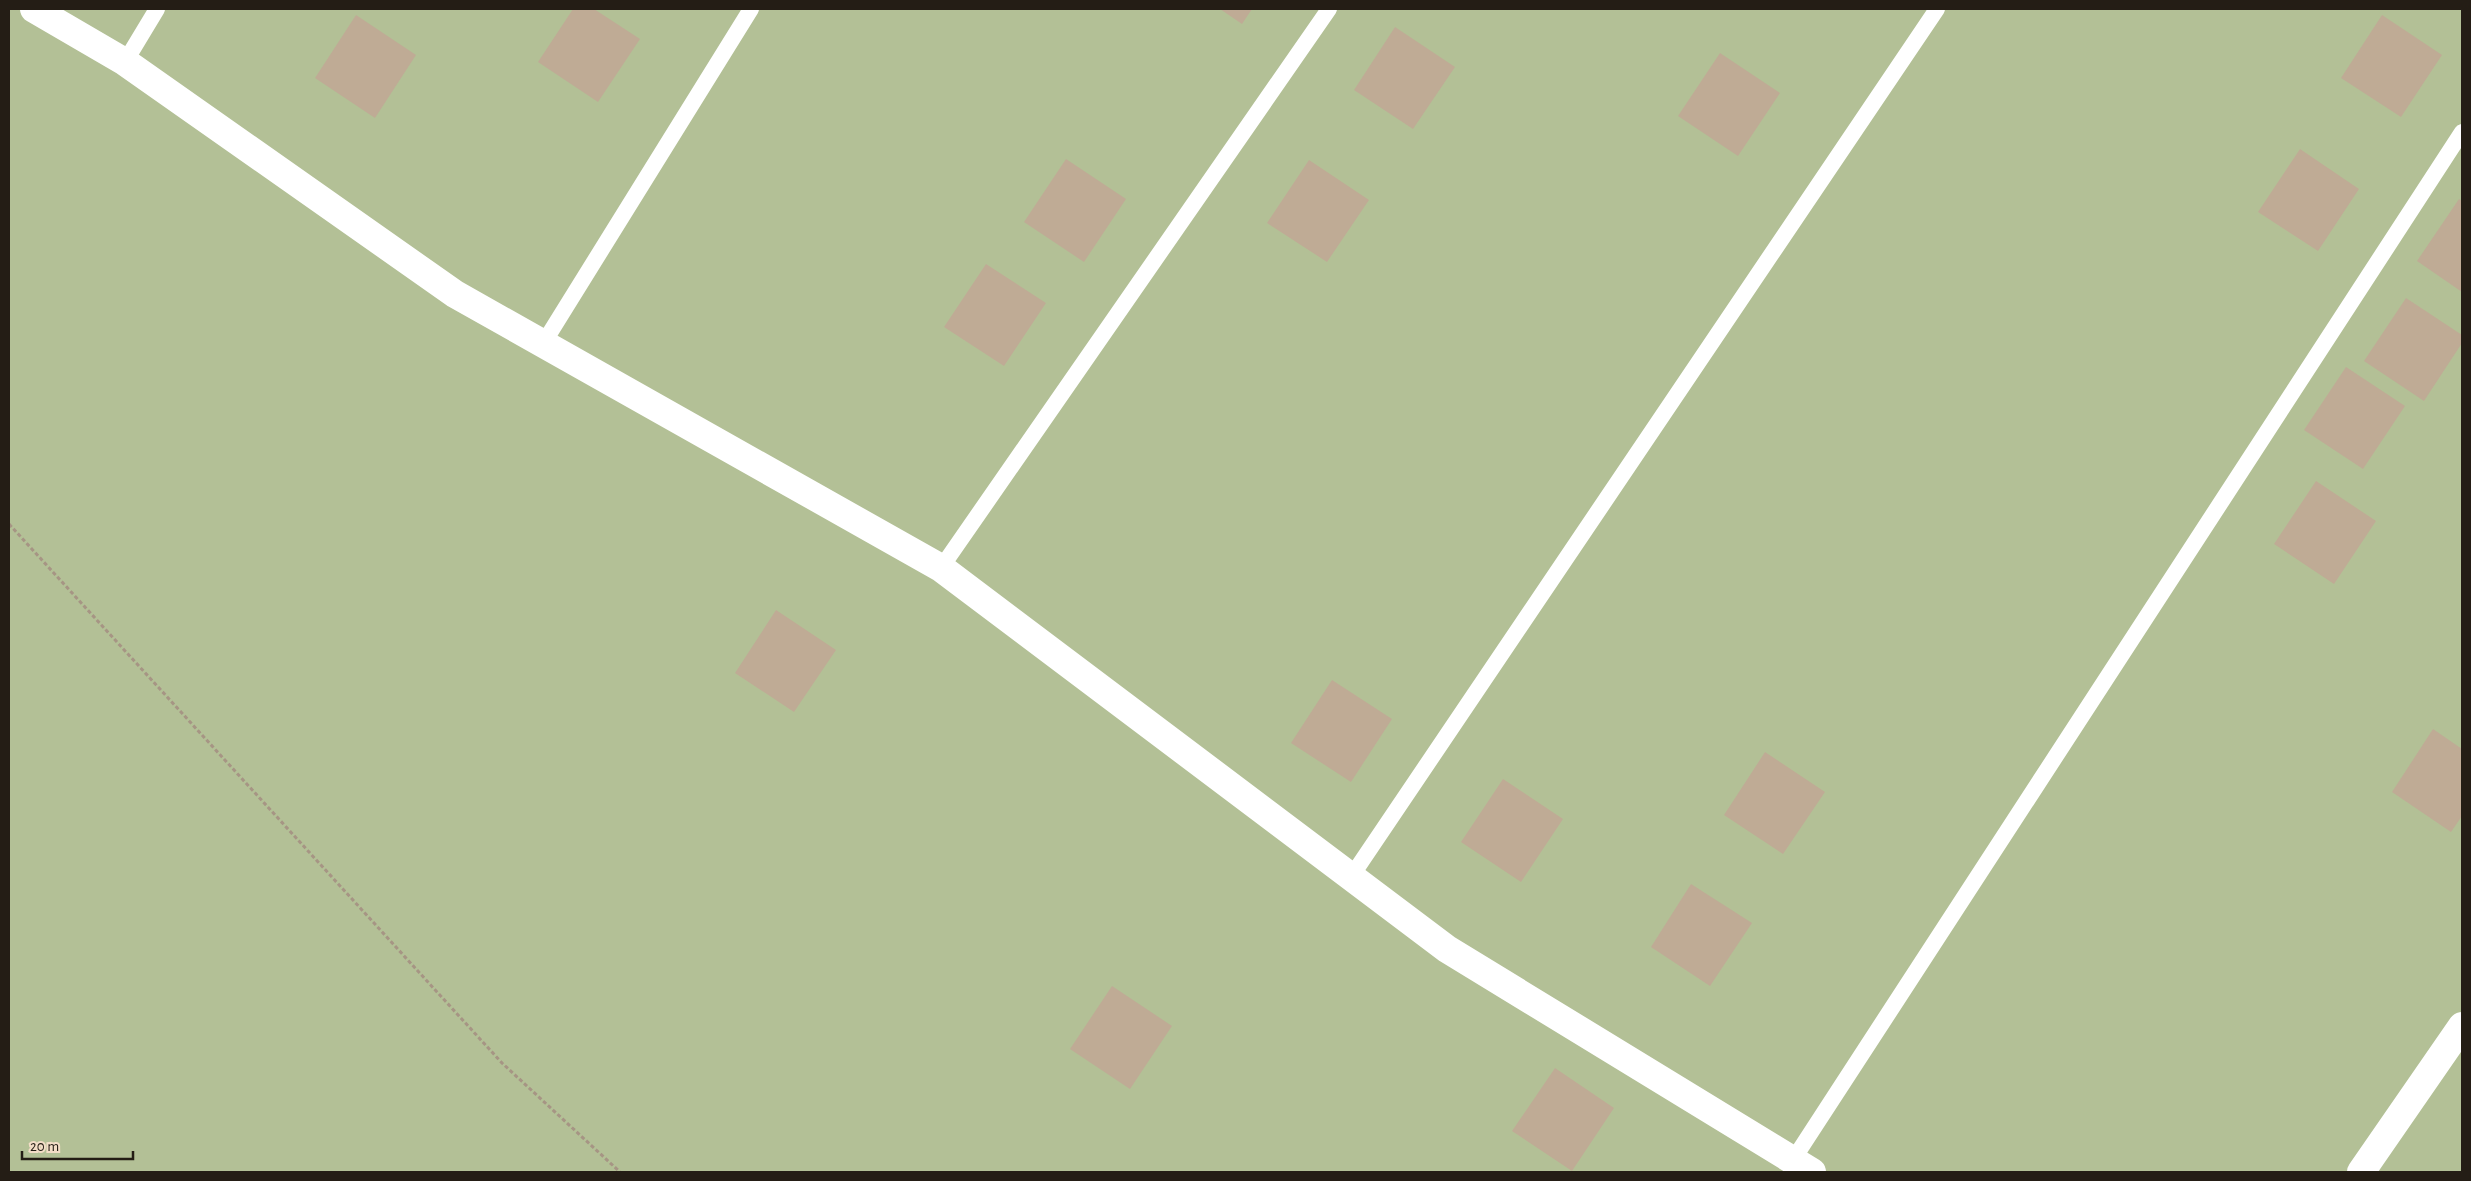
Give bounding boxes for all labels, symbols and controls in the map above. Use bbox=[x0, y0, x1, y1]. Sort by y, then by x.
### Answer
scale bar bbox=[22, 1128, 134, 1160]
text: 20 m bbox=[30, 1139, 59, 1154]

